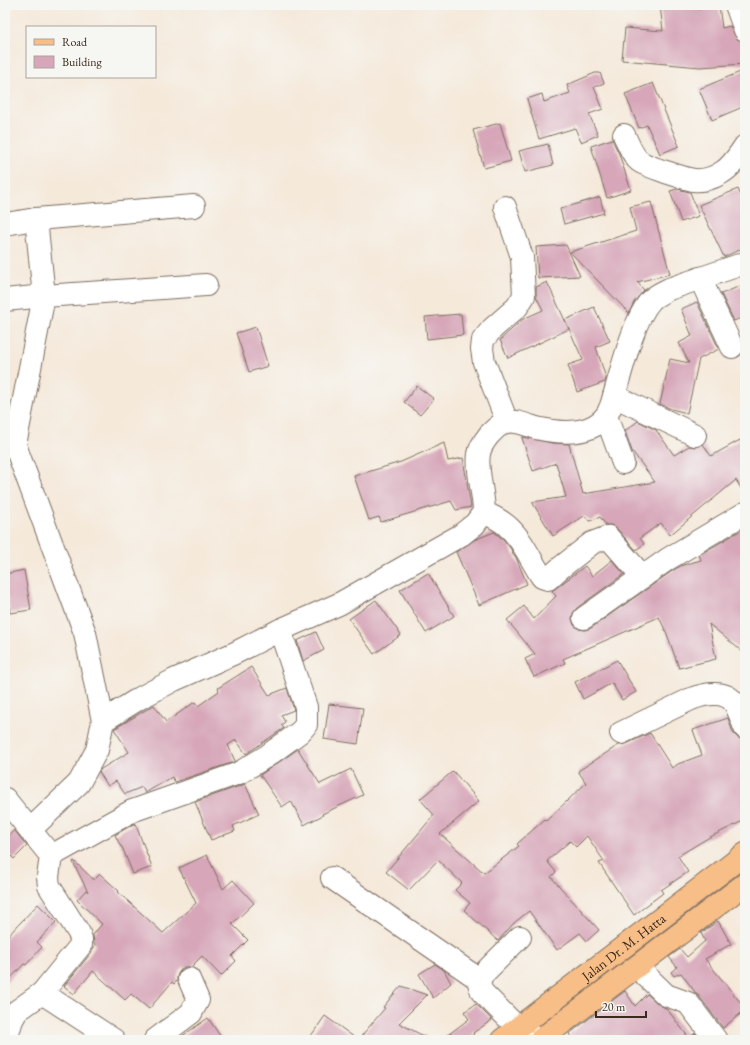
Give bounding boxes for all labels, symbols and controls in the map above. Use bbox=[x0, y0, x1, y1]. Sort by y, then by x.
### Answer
legend bbox=[26, 26, 156, 78]
text: Road bbox=[62, 34, 88, 50]
text: Building bbox=[62, 54, 103, 70]
street label: Jalan Dr. M. Hatta bbox=[577, 909, 669, 985]
scale bar bbox=[596, 993, 646, 1019]
text: 20 m bbox=[602, 999, 626, 1015]

